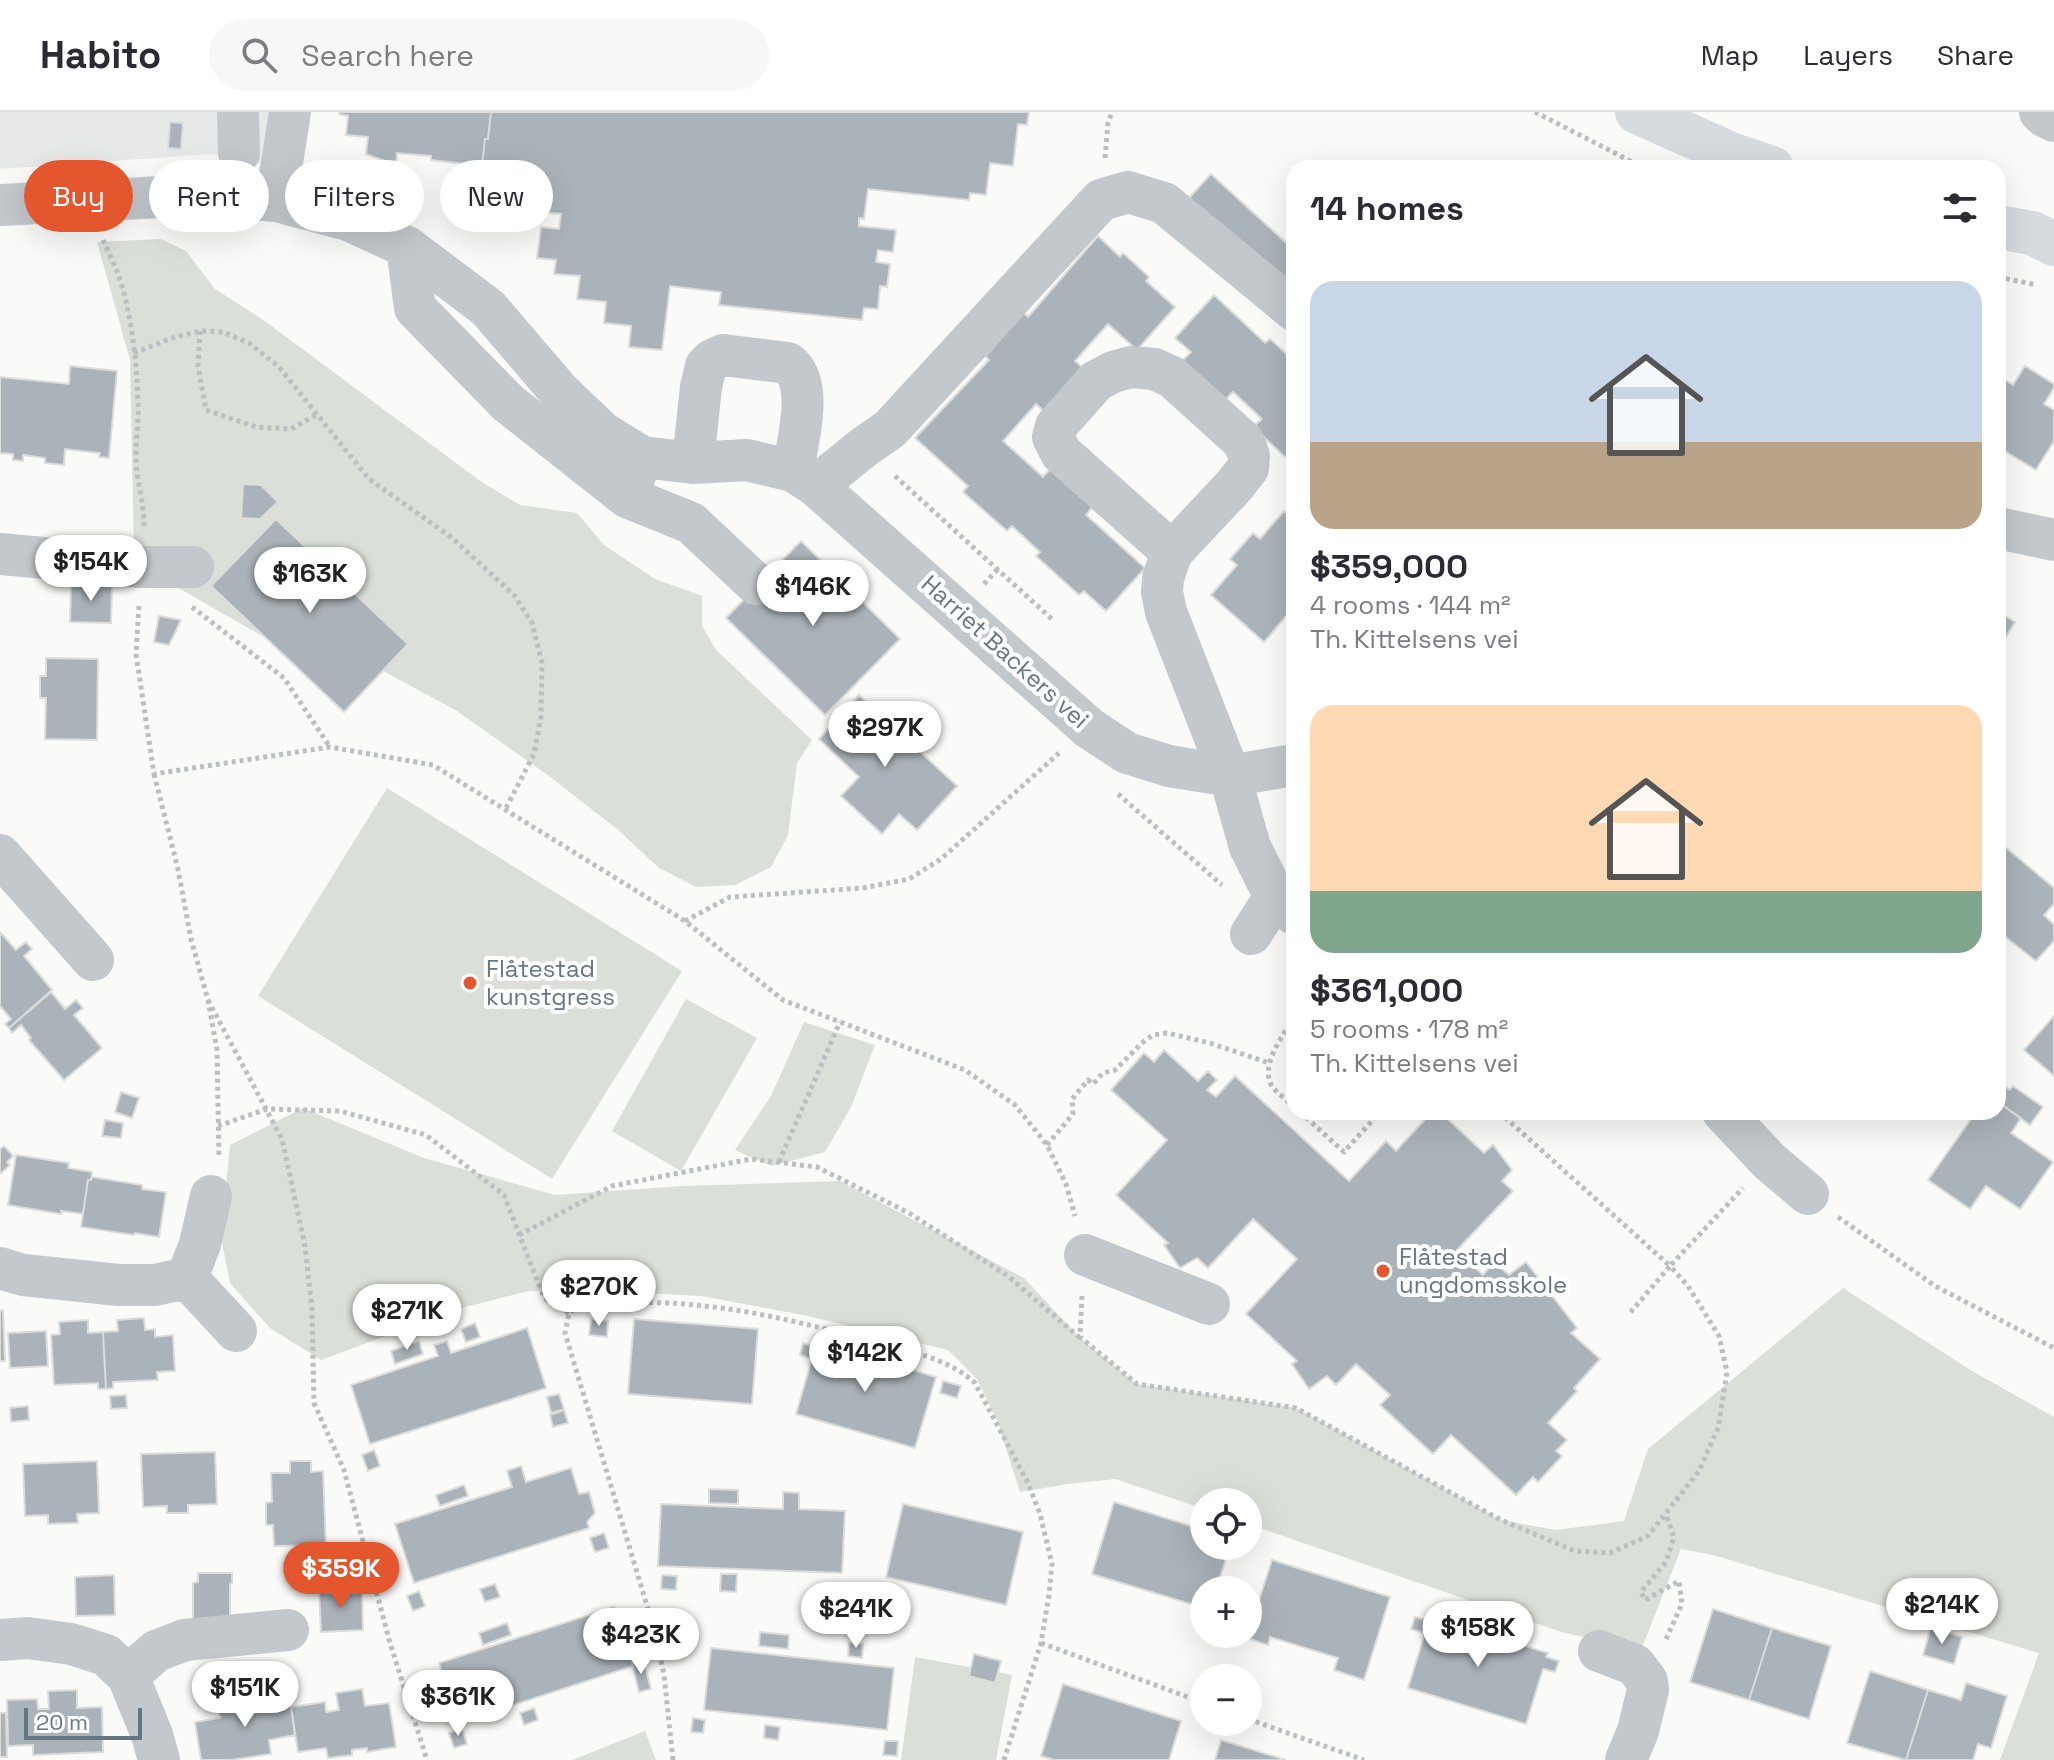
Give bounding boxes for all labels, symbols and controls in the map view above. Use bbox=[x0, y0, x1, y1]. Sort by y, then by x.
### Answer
search box bbox=[209, 19, 769, 91]
text: Habito bbox=[40, 31, 161, 79]
icon: search bbox=[237, 33, 281, 77]
text: Search here bbox=[301, 36, 474, 75]
text: Map bbox=[1701, 37, 1759, 73]
text: Layers bbox=[1803, 37, 1893, 73]
text: Share bbox=[1937, 37, 2014, 73]
chip: Buy bbox=[24, 160, 133, 232]
chip: Rent bbox=[149, 160, 269, 232]
chip: Filters bbox=[285, 160, 424, 232]
chip: New bbox=[440, 160, 553, 232]
icon: filters bbox=[1938, 186, 1982, 230]
text: 14 homes bbox=[1310, 187, 1464, 230]
icon: home bbox=[1574, 333, 1718, 477]
pin: $154K bbox=[35, 535, 147, 603]
text: $154K bbox=[53, 544, 129, 578]
text: $359,000 bbox=[1310, 545, 1468, 588]
pin: $163K bbox=[254, 547, 366, 615]
text: $163K bbox=[272, 556, 348, 590]
pin: $146K bbox=[757, 560, 869, 628]
street label: Harriet Backers vei bbox=[915, 568, 1096, 735]
text: $146K bbox=[775, 569, 851, 603]
text: 4 rooms · 144 m² bbox=[1310, 588, 1511, 622]
text: Th. Kittelsens vei bbox=[1310, 622, 1519, 656]
pin: $297K bbox=[829, 701, 941, 769]
text: $297K bbox=[846, 710, 924, 744]
icon: home bbox=[1574, 757, 1718, 901]
place label: Flåtestad kunstgress bbox=[486, 953, 615, 1012]
text: $361,000 bbox=[1310, 969, 1463, 1012]
marker: Flåtestad kunstgress bbox=[461, 974, 479, 992]
text: 5 rooms · 178 m² bbox=[1310, 1012, 1508, 1046]
text: Th. Kittelsens vei bbox=[1310, 1046, 1519, 1080]
place label: Flåtestad ungdomsskole bbox=[1399, 1241, 1567, 1300]
pin: $270K bbox=[543, 1260, 655, 1328]
marker: Flåtestad ungdomsskole bbox=[1374, 1262, 1392, 1280]
text: $270K bbox=[560, 1269, 638, 1303]
pin: $271K bbox=[351, 1284, 463, 1352]
text: $271K bbox=[370, 1293, 444, 1327]
pin: $142K bbox=[809, 1326, 921, 1394]
text: $142K bbox=[827, 1335, 903, 1369]
map controls bbox=[1190, 1488, 1262, 1736]
button: locate bbox=[1190, 1488, 1262, 1560]
pin: $359K bbox=[285, 1542, 397, 1610]
text: $359K bbox=[301, 1551, 381, 1585]
button: + bbox=[1190, 1576, 1262, 1648]
pin: $214K bbox=[1886, 1578, 1998, 1646]
pin: $241K bbox=[800, 1582, 912, 1650]
text: $214K bbox=[1904, 1587, 1980, 1621]
text: $241K bbox=[819, 1591, 893, 1625]
pin: $158K bbox=[1422, 1601, 1534, 1669]
pin: $423K bbox=[585, 1608, 697, 1676]
text: $158K bbox=[1441, 1610, 1515, 1644]
text: $423K bbox=[601, 1617, 681, 1651]
pin: $151K bbox=[189, 1661, 301, 1729]
button: − bbox=[1190, 1664, 1262, 1736]
text: $151K bbox=[210, 1670, 280, 1704]
pin: $361K bbox=[402, 1670, 514, 1738]
text: $361K bbox=[420, 1679, 496, 1713]
scale bar bbox=[24, 1704, 142, 1740]
text: 20 m bbox=[36, 1708, 88, 1736]

